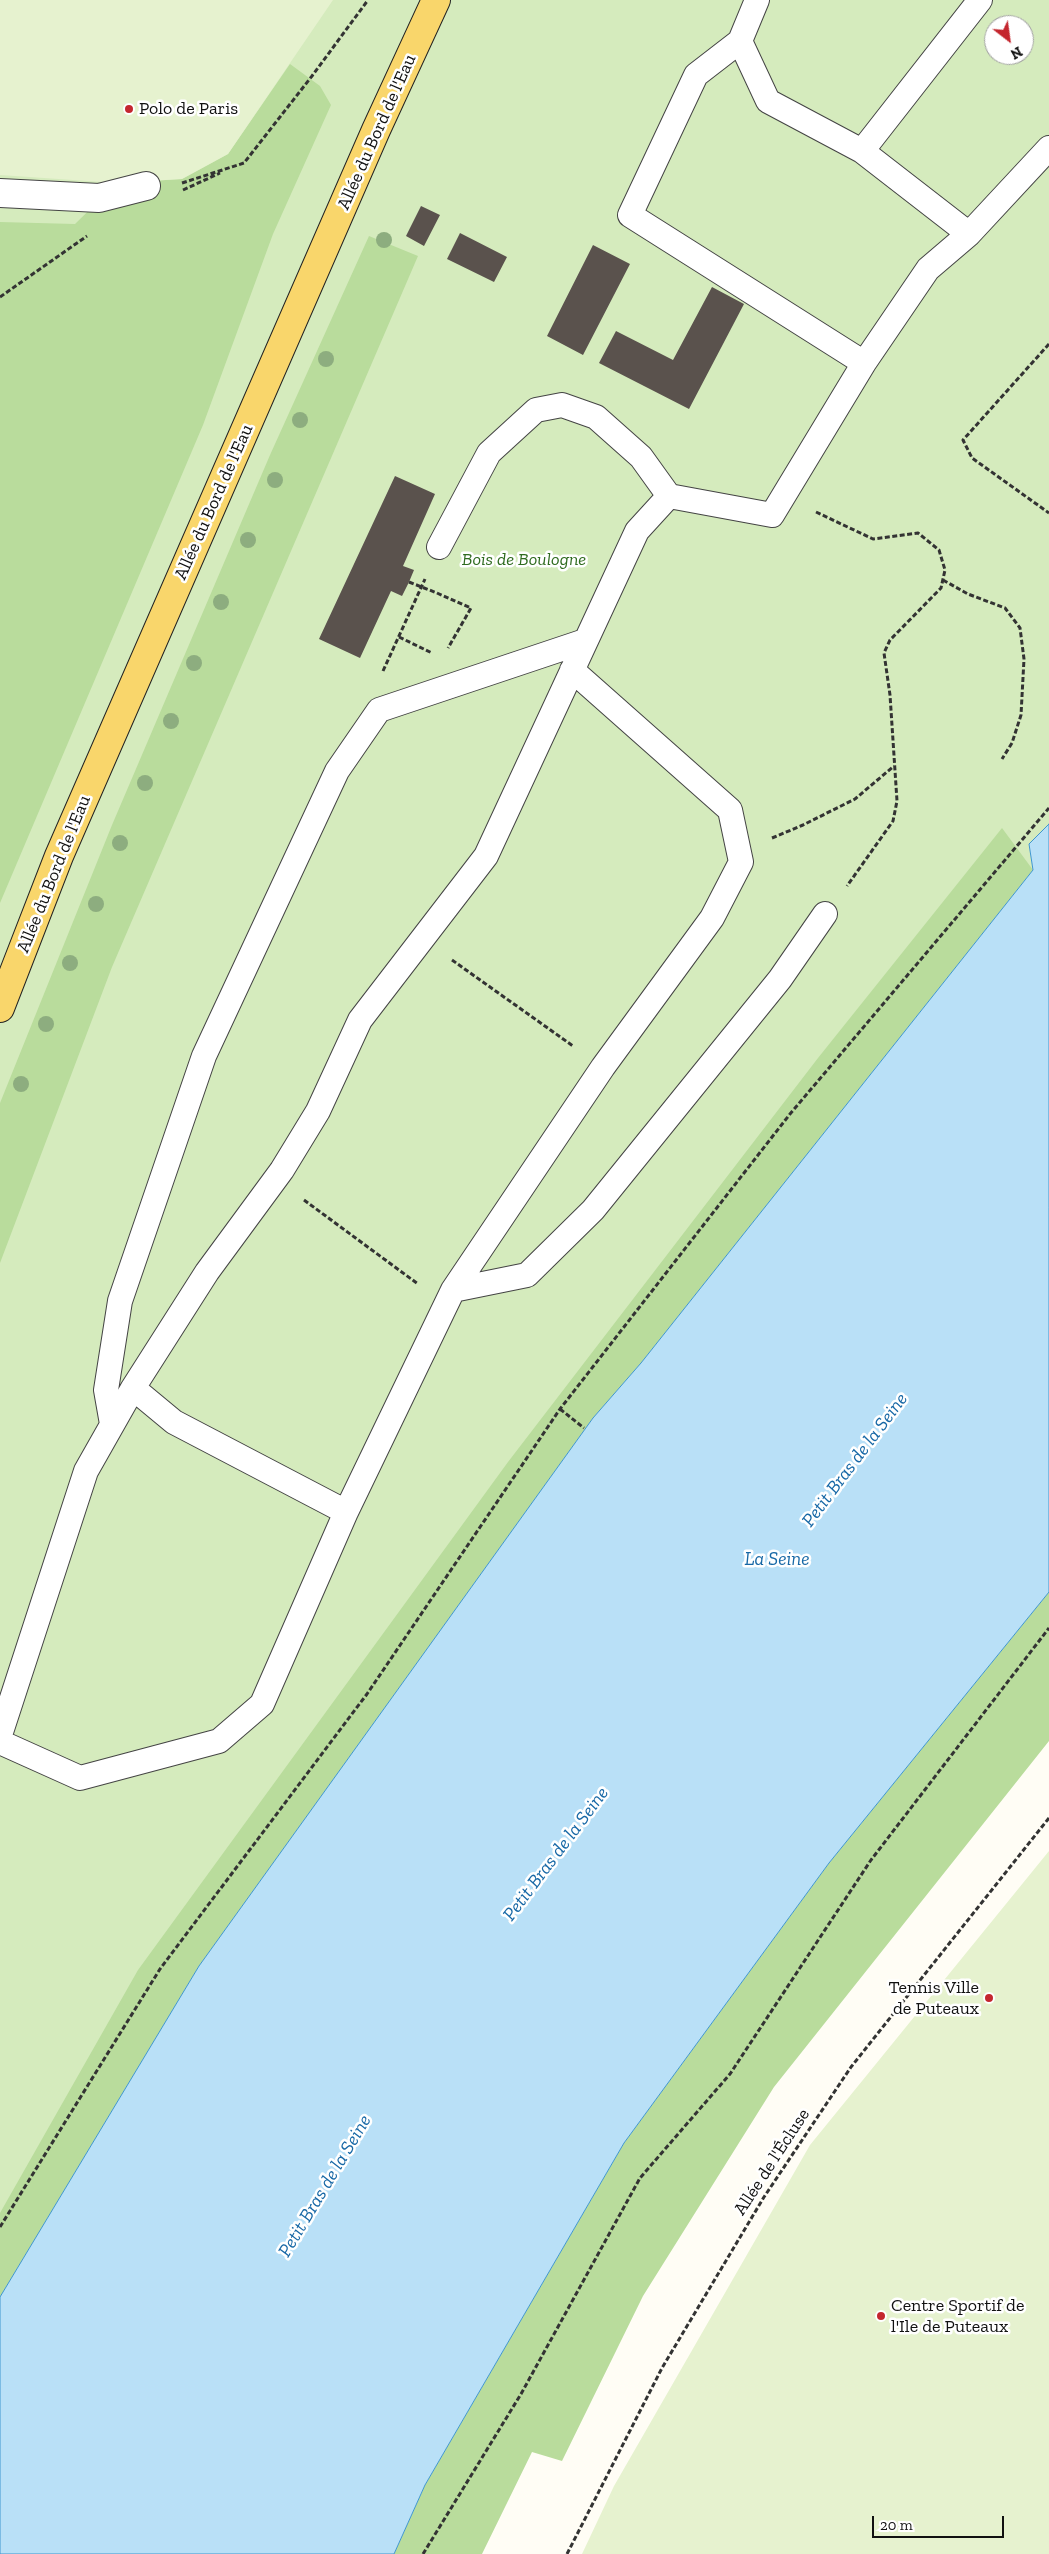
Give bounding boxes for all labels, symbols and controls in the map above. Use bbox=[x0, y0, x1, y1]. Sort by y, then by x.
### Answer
north arrow bbox=[984, 15, 1034, 65]
text: N bbox=[1007, 43, 1025, 63]
street label: Allée du Bord de l'Eau bbox=[333, 51, 421, 213]
place label: Polo de Paris bbox=[139, 98, 238, 120]
marker: Polo de Paris bbox=[123, 103, 135, 115]
street label: Allée du Bord de l'Eau bbox=[170, 421, 258, 583]
park label: Bois de Boulogne bbox=[462, 549, 586, 571]
street label: Allée du Bord de l'Eau bbox=[13, 792, 95, 956]
water label: Petit Bras de la Seine bbox=[797, 1389, 913, 1531]
water label: La Seine bbox=[744, 1549, 810, 1571]
water label: Petit Bras de la Seine bbox=[498, 1783, 614, 1925]
place label: Tennis Ville de Puteaux bbox=[889, 1977, 979, 2020]
marker: Tennis Ville de Puteaux bbox=[983, 1992, 995, 2004]
street label: Allée de l'Écluse bbox=[729, 2105, 815, 2219]
water label: Petit Bras de la Seine bbox=[274, 2111, 376, 2261]
place label: Centre Sportif de l'Ile de Puteaux bbox=[891, 2295, 1024, 2338]
marker: Centre Sportif de l'Ile de Puteaux bbox=[875, 2310, 887, 2322]
scale bar bbox=[874, 2506, 1006, 2538]
text: 20 m bbox=[880, 2516, 913, 2534]

